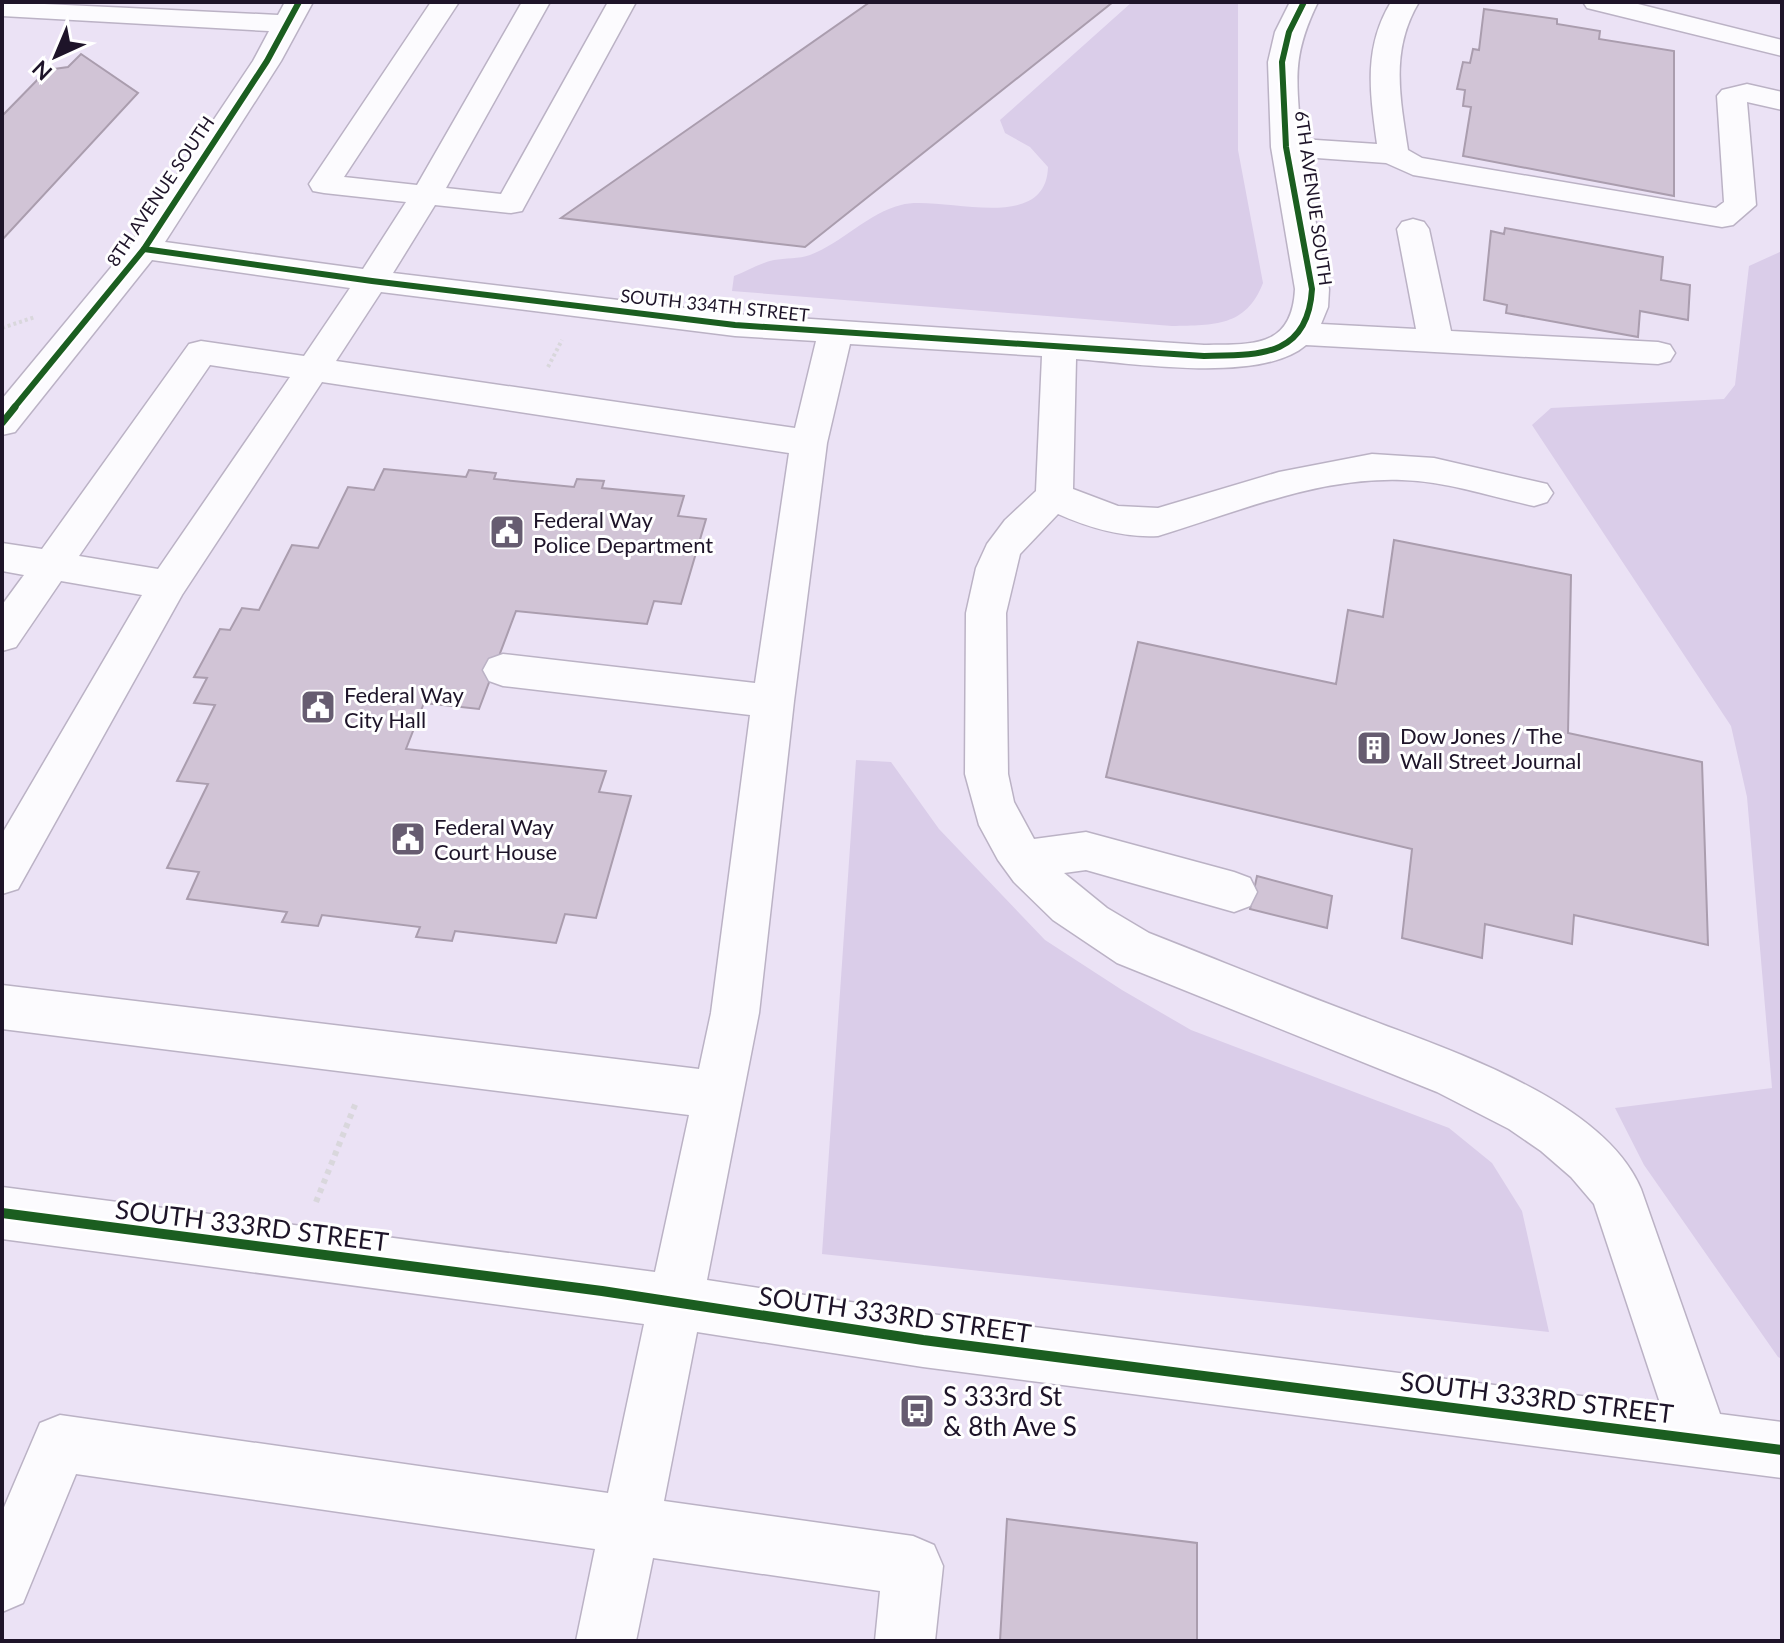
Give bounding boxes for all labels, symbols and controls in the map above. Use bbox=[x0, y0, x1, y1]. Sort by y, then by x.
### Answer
north arrow bbox=[16, 16, 96, 96]
text: N bbox=[26, 55, 57, 86]
street label: 6TH AVENUE SOUTH bbox=[1291, 109, 1337, 287]
street label: 8TH AVENUE SOUTH bbox=[102, 112, 218, 270]
street label: SOUTH 334TH STREET bbox=[619, 284, 811, 326]
place label: Federal Way Police Department bbox=[533, 506, 713, 558]
public building icon: Federal Way Police Department bbox=[488, 513, 526, 551]
place label: Federal Way City Hall bbox=[344, 681, 465, 733]
public building icon: Federal Way City Hall bbox=[299, 688, 337, 726]
place label: Dow Jones / The Wall Street Journal bbox=[1400, 722, 1581, 774]
building icon: Dow Jones / The Wall Street Journal bbox=[1355, 729, 1393, 767]
place label: Federal Way Court House bbox=[434, 813, 557, 865]
public building icon: Federal Way Court House bbox=[389, 820, 427, 858]
street label: SOUTH 333RD STREET bbox=[114, 1192, 390, 1258]
street label: SOUTH 333RD STREET bbox=[757, 1279, 1033, 1349]
street label: SOUTH 333RD STREET bbox=[1399, 1364, 1675, 1430]
place label: S 333rd St & 8th Ave S bbox=[943, 1380, 1077, 1442]
bus stop icon: S 333rd St & 8th Ave S bbox=[898, 1392, 936, 1430]

